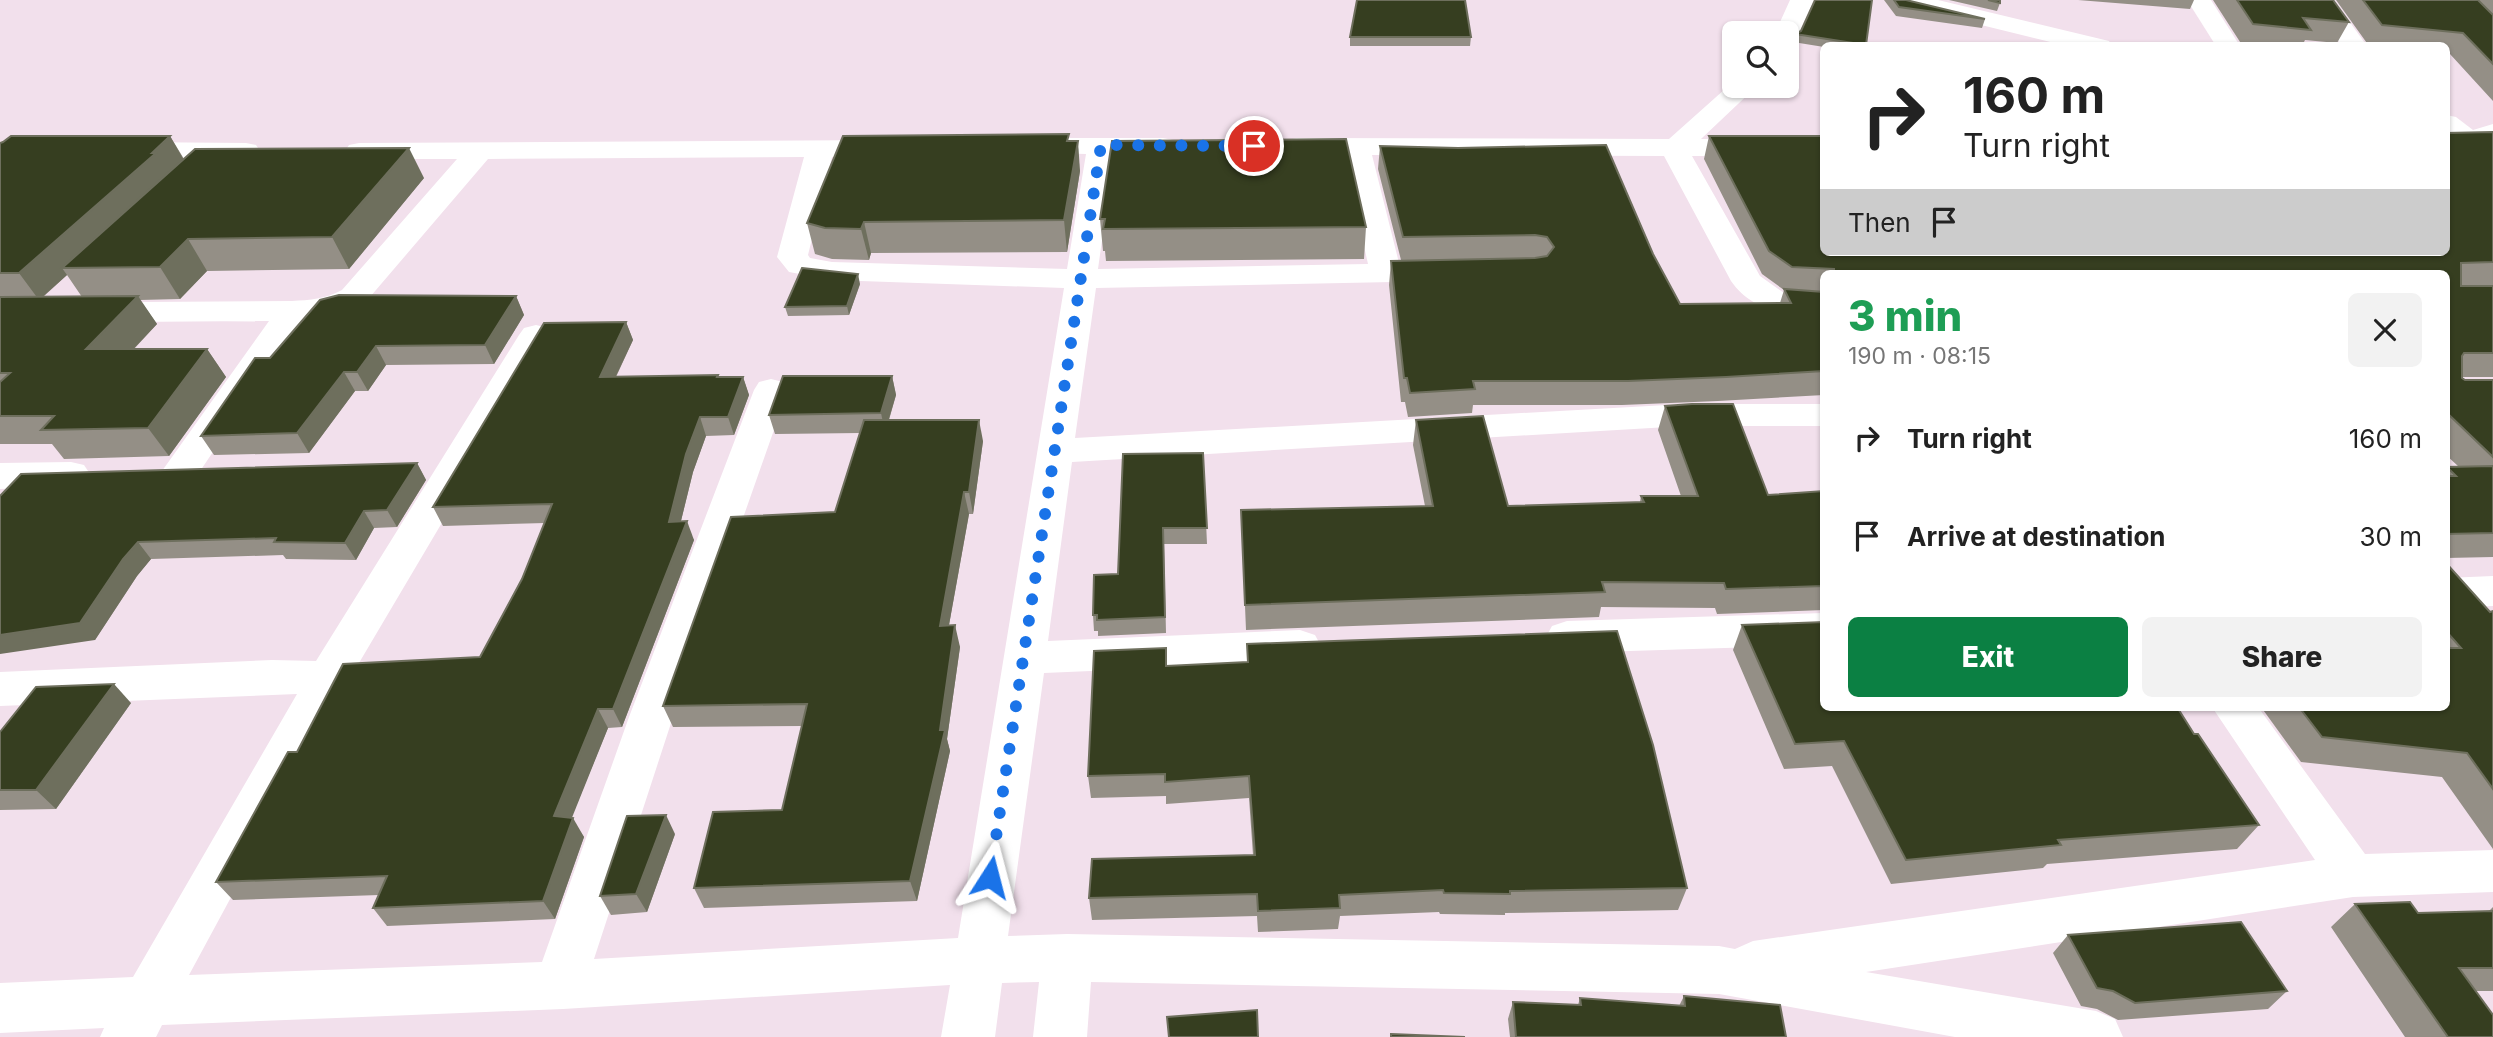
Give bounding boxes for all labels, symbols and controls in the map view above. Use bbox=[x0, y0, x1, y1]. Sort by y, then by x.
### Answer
map controls bbox=[1722, 21, 1799, 98]
button: search bbox=[1722, 21, 1799, 98]
text: 160 m bbox=[1963, 66, 2105, 125]
icon: right bbox=[1848, 70, 1939, 161]
pin bbox=[1224, 116, 1284, 176]
text: Turn right bbox=[1963, 126, 2110, 165]
icon: arrive bbox=[1235, 127, 1273, 165]
icon: arrive bbox=[1925, 203, 1963, 241]
text: Then bbox=[1848, 207, 1911, 238]
text: 3 min bbox=[1848, 290, 1962, 341]
button: close bbox=[2348, 293, 2422, 367]
text: 190 m · 08:15 bbox=[1848, 342, 1991, 370]
icon: right bbox=[1848, 419, 1886, 457]
text: Turn right bbox=[1907, 423, 2032, 454]
text: 160 m bbox=[2349, 423, 2422, 454]
icon: arrive bbox=[1848, 517, 1886, 555]
text: Arrive at destination bbox=[1907, 521, 2166, 552]
text: 30 m bbox=[2359, 521, 2422, 552]
button: Exit bbox=[1848, 617, 2128, 697]
button: Share bbox=[2142, 617, 2422, 697]
position arrow bbox=[953, 840, 1027, 914]

